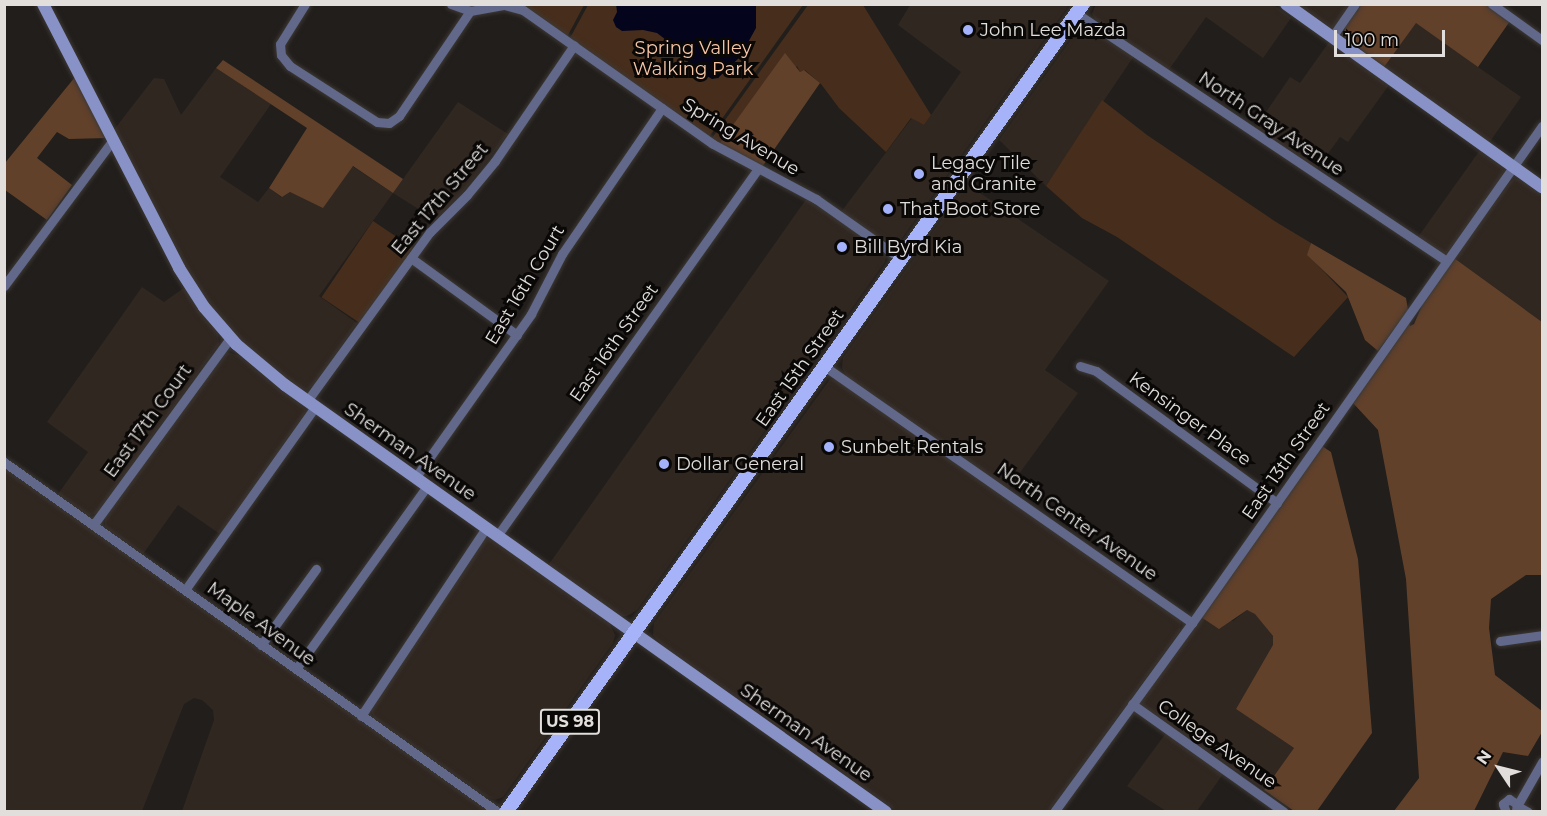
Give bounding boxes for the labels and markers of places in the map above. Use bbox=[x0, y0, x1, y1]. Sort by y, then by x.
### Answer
place label: John Lee Mazda bbox=[980, 19, 1126, 41]
marker: John Lee Mazda bbox=[961, 23, 975, 37]
place label: Legacy Tile and Granite bbox=[931, 153, 1036, 195]
marker: Legacy Tile and Granite bbox=[912, 167, 926, 181]
place label: That Boot Store bbox=[900, 198, 1040, 220]
marker: That Boot Store bbox=[881, 202, 895, 216]
place label: Bill Byrd Kia bbox=[854, 236, 962, 258]
marker: Bill Byrd Kia bbox=[835, 240, 849, 254]
place label: Sunbelt Rentals bbox=[841, 436, 983, 458]
marker: Sunbelt Rentals bbox=[822, 440, 836, 454]
place label: Dollar General bbox=[676, 453, 804, 475]
marker: Dollar General bbox=[657, 457, 671, 471]

